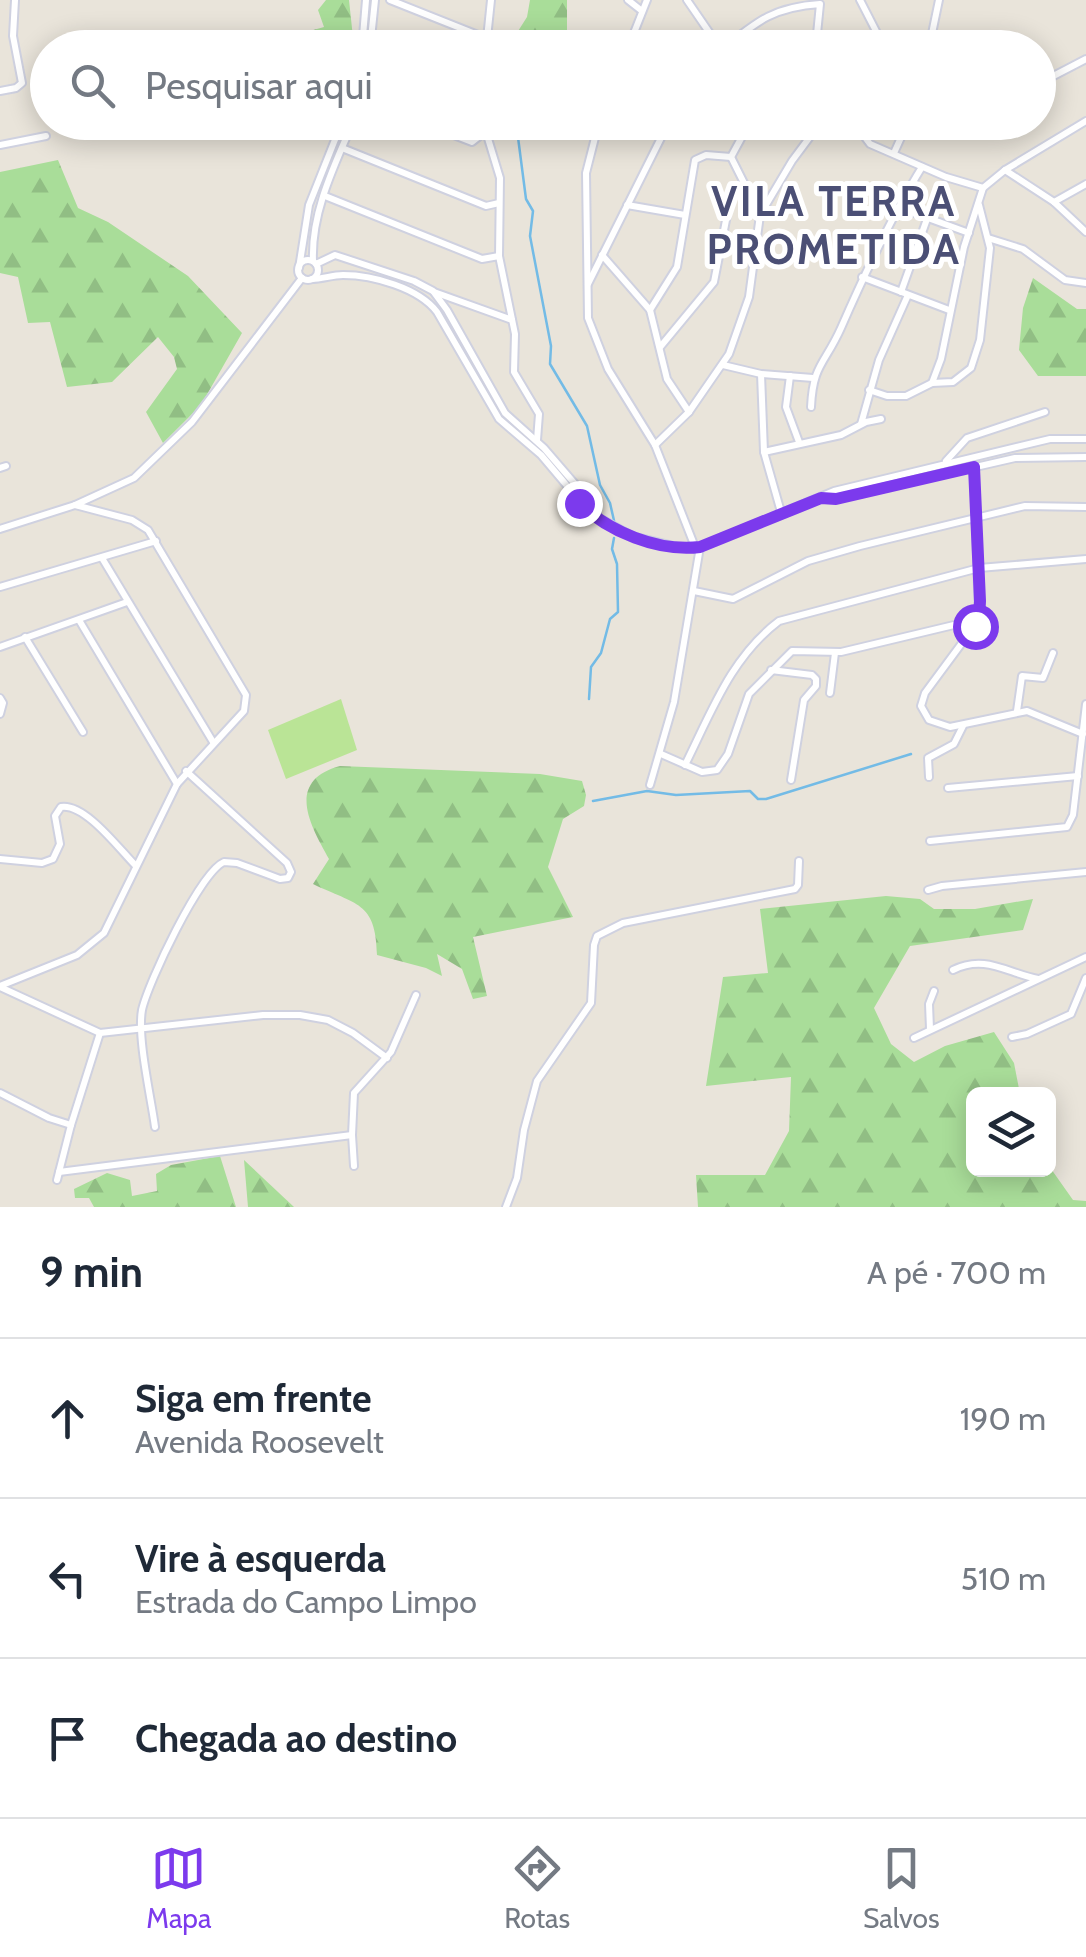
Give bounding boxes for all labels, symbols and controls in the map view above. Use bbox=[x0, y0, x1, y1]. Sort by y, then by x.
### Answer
search box bbox=[30, 30, 1056, 140]
icon: search bbox=[65, 58, 120, 113]
text: Pesquisar aqui bbox=[145, 62, 372, 109]
district label: VILA TERRA PROMETIDA bbox=[706, 175, 962, 275]
route end bbox=[557, 481, 603, 527]
route start bbox=[953, 604, 999, 650]
map controls bbox=[966, 1087, 1056, 1177]
button: layers bbox=[966, 1087, 1056, 1177]
text: 9 min bbox=[40, 1246, 143, 1298]
text: A pé · 700 m bbox=[867, 1253, 1046, 1292]
text: Siga em frente bbox=[135, 1375, 372, 1422]
icon: ahead bbox=[40, 1391, 95, 1446]
text: 190 m bbox=[960, 1399, 1046, 1438]
text: Avenida Roosevelt bbox=[135, 1422, 384, 1461]
text: Vire à esquerda bbox=[135, 1535, 386, 1582]
icon: left bbox=[40, 1551, 95, 1606]
text: 510 m bbox=[961, 1559, 1046, 1598]
text: Estrada do Campo Limpo bbox=[135, 1582, 477, 1621]
icon: arrive bbox=[40, 1711, 95, 1766]
text: Chegada ao destino bbox=[135, 1715, 457, 1762]
tab: Mapa bbox=[146, 1841, 211, 1935]
tab: Rotas bbox=[504, 1841, 570, 1935]
tab: Salvos bbox=[863, 1841, 940, 1935]

